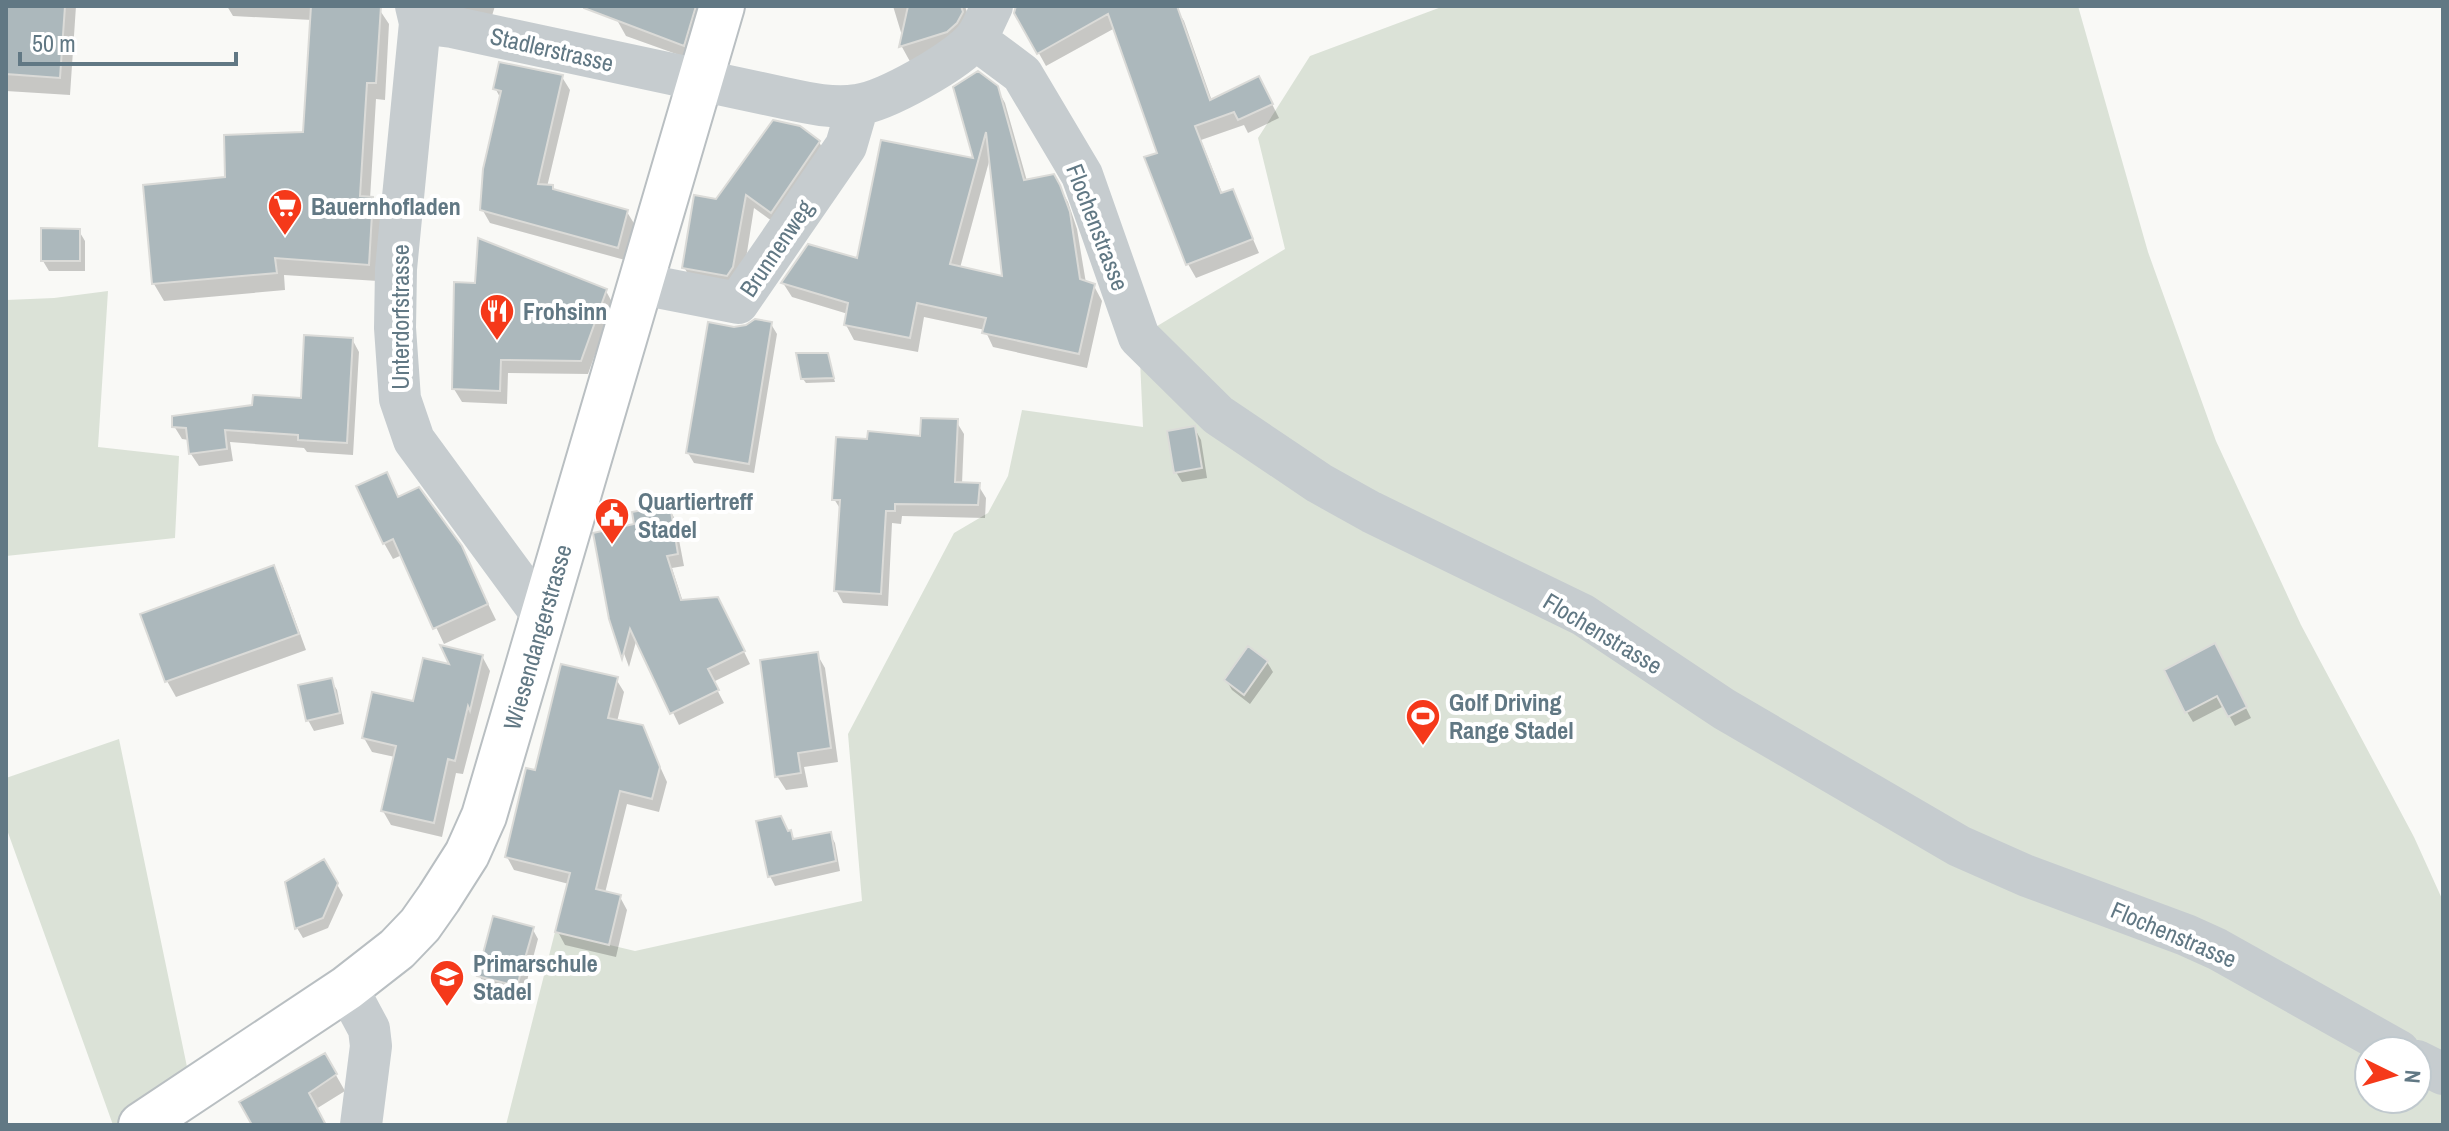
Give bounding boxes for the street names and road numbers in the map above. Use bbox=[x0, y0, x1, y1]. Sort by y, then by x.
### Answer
street label: Stadlerstrasse bbox=[487, 19, 617, 79]
street label: Flochenstrasse bbox=[1059, 159, 1137, 295]
street label: Brunnenweg bbox=[732, 193, 820, 303]
street label: Unterdorfstrasse bbox=[384, 244, 416, 390]
street label: Wiesendangerstrasse bbox=[495, 541, 579, 733]
street label: Flochenstrasse bbox=[1538, 585, 1668, 681]
street label: Flochenstrasse bbox=[2106, 893, 2242, 975]

